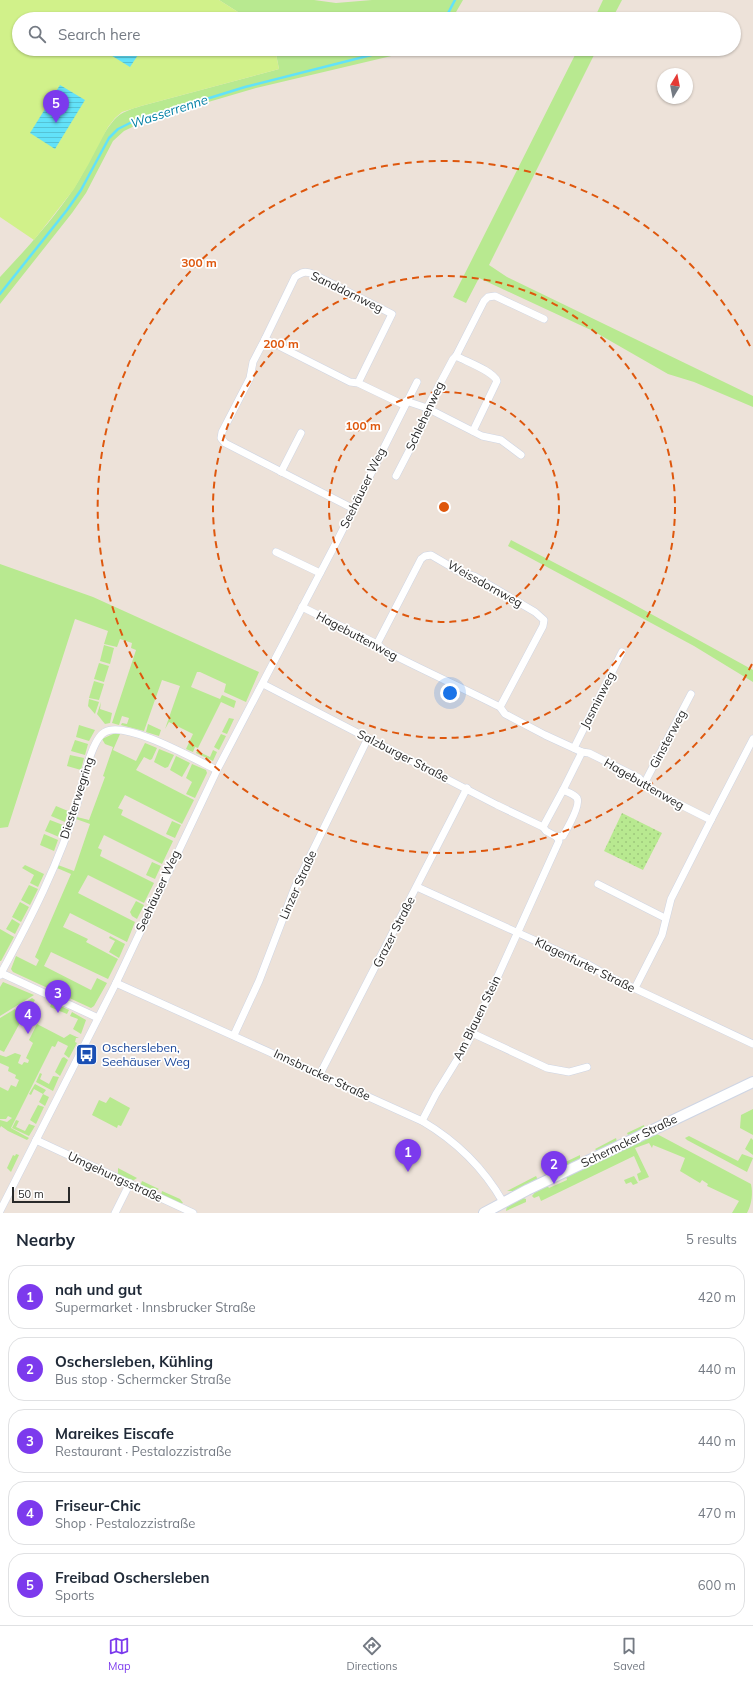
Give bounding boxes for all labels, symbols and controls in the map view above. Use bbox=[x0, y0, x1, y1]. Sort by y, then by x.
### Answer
search box bbox=[12, 12, 741, 56]
icon: search bbox=[26, 23, 48, 45]
text: Search here bbox=[58, 25, 140, 44]
north arrow bbox=[657, 68, 693, 104]
pin: 5 bbox=[43, 90, 69, 123]
water label: Wasserrenne bbox=[128, 91, 210, 131]
text: 300 m bbox=[181, 255, 217, 270]
street label: Sanddornweg bbox=[309, 268, 386, 315]
text: 200 m bbox=[263, 336, 299, 351]
street label: Schlehenweg bbox=[402, 379, 447, 453]
text: 100 m bbox=[345, 418, 381, 433]
street label: Seehäuser Weg bbox=[337, 445, 389, 531]
centre of rings bbox=[437, 500, 451, 514]
street label: Weissdornweg bbox=[445, 557, 525, 610]
street label: Hagebuttenweg bbox=[314, 608, 401, 663]
street label: Jasminweg bbox=[577, 669, 618, 731]
your location bbox=[440, 683, 460, 703]
street label: Ginsterweg bbox=[646, 707, 689, 771]
street label: Salzburger Straße bbox=[355, 726, 451, 785]
street label: Diesterwegring bbox=[56, 755, 97, 841]
street label: Hagebuttenweg bbox=[601, 755, 687, 813]
street label: Seehäuser Weg bbox=[132, 848, 183, 934]
street label: Linzer Straße bbox=[276, 848, 319, 922]
street label: Grazer Straße bbox=[369, 894, 418, 970]
street label: Klagenfurter Straße bbox=[533, 934, 638, 995]
street label: Am Blauen Stein bbox=[450, 973, 504, 1063]
pin: 3 bbox=[45, 980, 71, 1013]
pin: 4 bbox=[15, 1001, 41, 1034]
place label: Oschersleben, Seehäuser Weg bbox=[102, 1040, 190, 1069]
bus stop icon: Oschersleben, Seehäuser Weg bbox=[74, 1042, 100, 1068]
street label: Innsbrucker Straße bbox=[272, 1046, 373, 1104]
street label: Schermcker Straße bbox=[578, 1111, 679, 1170]
pin: 1 bbox=[395, 1139, 421, 1172]
street label: Umgehungsstraße bbox=[65, 1148, 165, 1205]
pin: 2 bbox=[541, 1151, 567, 1184]
scale bar bbox=[12, 1185, 70, 1204]
text: 50 m bbox=[18, 1187, 44, 1201]
text: Nearby bbox=[16, 1229, 75, 1250]
text: 5 results bbox=[686, 1231, 737, 1247]
text: nah und gut bbox=[55, 1280, 142, 1299]
text: 1 bbox=[26, 1289, 34, 1305]
text: 420 m bbox=[698, 1289, 736, 1305]
text: Supermarket · Innsbrucker Straße bbox=[55, 1299, 256, 1315]
text: Oschersleben, Kühling bbox=[55, 1352, 213, 1371]
text: 2 bbox=[26, 1361, 34, 1377]
text: 440 m bbox=[698, 1361, 736, 1377]
text: Bus stop · Schermcker Straße bbox=[55, 1371, 231, 1387]
text: Mareikes Eiscafe bbox=[55, 1424, 174, 1443]
text: 3 bbox=[26, 1433, 34, 1449]
text: 440 m bbox=[698, 1433, 736, 1449]
text: Restaurant · Pestalozzistraße bbox=[55, 1443, 231, 1459]
text: Friseur-Chic bbox=[55, 1496, 141, 1515]
text: 4 bbox=[26, 1505, 34, 1521]
text: 470 m bbox=[698, 1505, 736, 1521]
text: Shop · Pestalozzistraße bbox=[55, 1515, 195, 1531]
text: Freibad Oschersleben bbox=[55, 1568, 210, 1587]
text: 5 bbox=[26, 1577, 34, 1593]
text: 600 m bbox=[698, 1577, 736, 1593]
text: Sports bbox=[55, 1587, 94, 1603]
tab: Map bbox=[108, 1635, 131, 1673]
tab: Directions bbox=[347, 1635, 397, 1673]
tab: Saved bbox=[613, 1635, 645, 1673]

